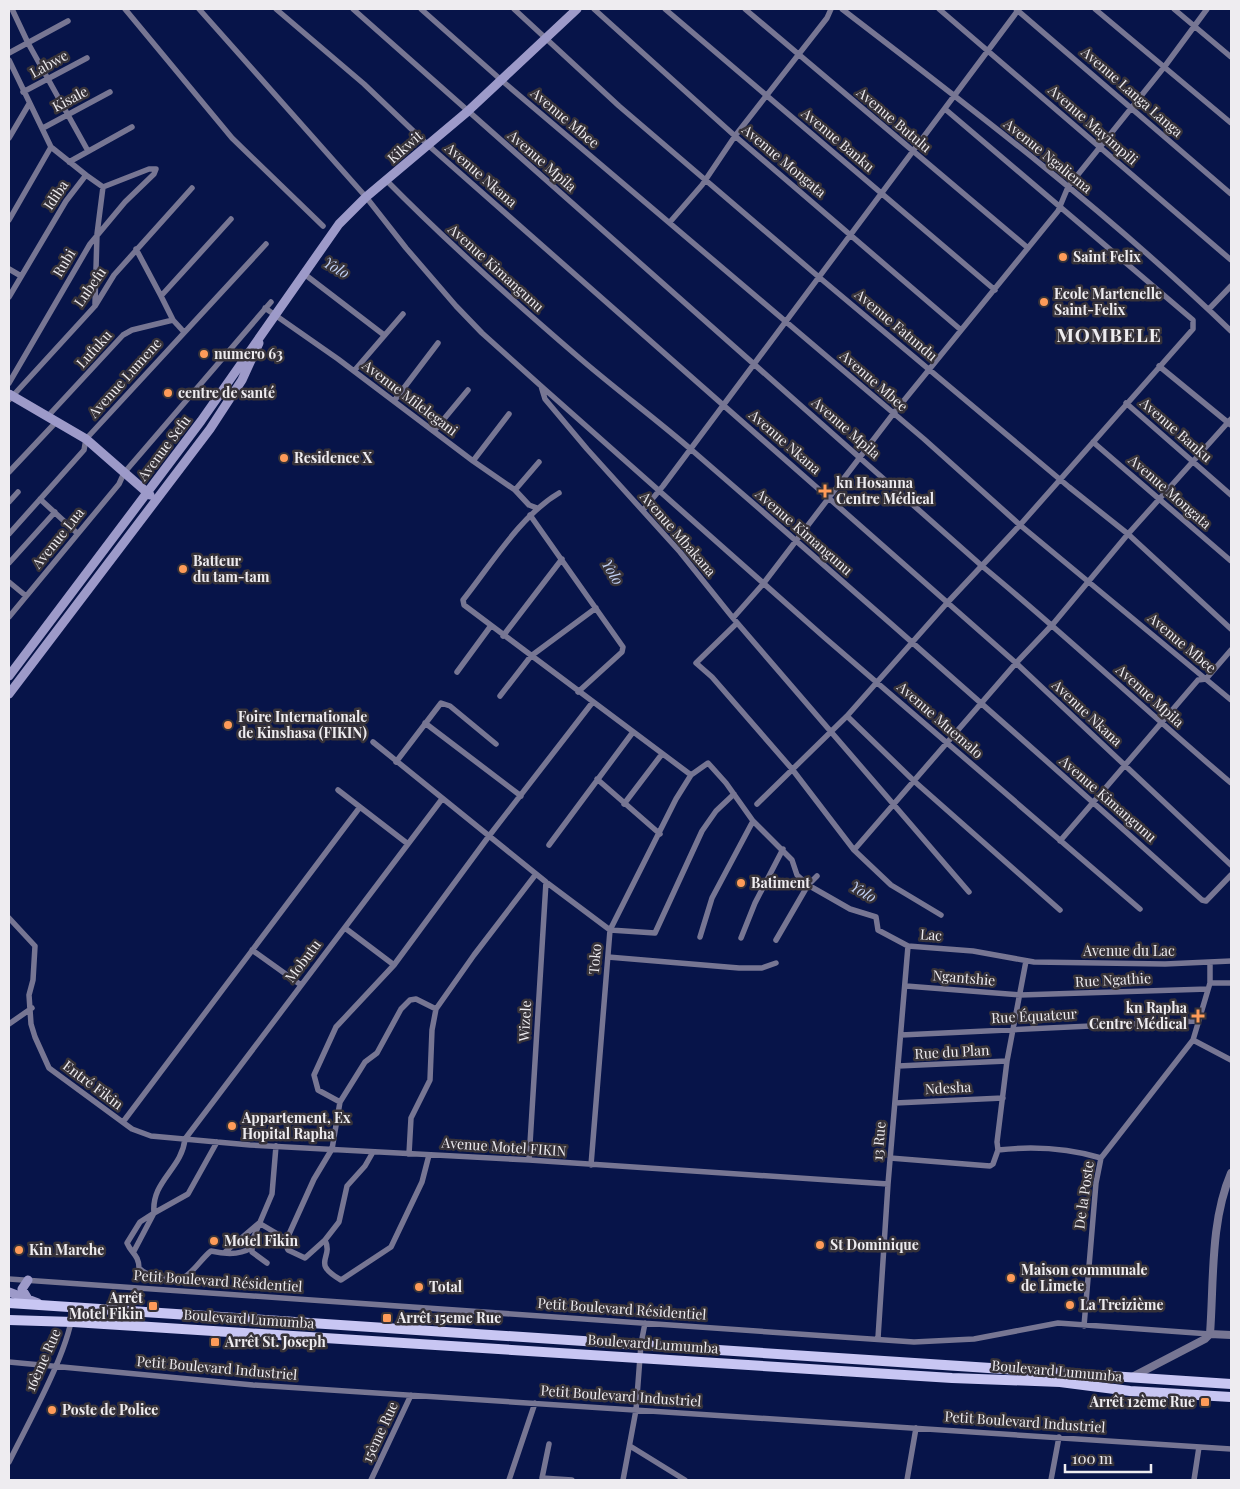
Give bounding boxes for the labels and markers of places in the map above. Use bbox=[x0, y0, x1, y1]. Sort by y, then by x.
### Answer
place label: Saint Felix bbox=[1073, 247, 1141, 266]
marker: Saint Felix bbox=[1057, 251, 1069, 263]
place label: Ecole Martenelle Saint-Felix bbox=[1054, 284, 1162, 319]
marker: Ecole Martenelle Saint-Felix bbox=[1038, 296, 1050, 308]
place label: numero 63 bbox=[214, 344, 283, 363]
marker: numero 63 bbox=[198, 348, 210, 360]
place label: centre de santé bbox=[178, 383, 275, 402]
marker: centre de santé bbox=[162, 387, 174, 399]
place label: Residence X bbox=[294, 448, 373, 467]
marker: Residence X bbox=[278, 452, 290, 464]
place label: kn Hosanna Centre Médical bbox=[836, 473, 935, 508]
marker: kn Hosanna Centre Médical bbox=[818, 484, 832, 498]
place label: Batteur du tam-tam bbox=[193, 551, 270, 586]
marker: Batteur du tam-tam bbox=[177, 563, 189, 575]
place label: Foire Internationale de Kinshasa (FIKIN) bbox=[238, 707, 367, 742]
marker: Foire Internationale de Kinshasa (FIKIN) bbox=[222, 719, 234, 731]
place label: Batiment bbox=[751, 873, 810, 892]
marker: Batiment bbox=[735, 877, 747, 889]
place label: kn Rapha Centre Médical bbox=[1089, 998, 1188, 1033]
marker: kn Rapha Centre Médical bbox=[1191, 1009, 1205, 1023]
place label: Appartement, Ex Hopital Rapha bbox=[241, 1108, 351, 1143]
marker: Appartement, Ex Hopital Rapha bbox=[226, 1120, 238, 1132]
place label: Motel Fikin bbox=[224, 1231, 298, 1250]
marker: Motel Fikin bbox=[208, 1235, 220, 1247]
place label: St Dominique bbox=[830, 1235, 919, 1254]
marker: St Dominique bbox=[814, 1239, 826, 1251]
place label: Kin Marche bbox=[29, 1240, 104, 1259]
marker: Kin Marche bbox=[13, 1244, 25, 1256]
place label: Maison communale de Limete bbox=[1021, 1260, 1148, 1295]
marker: Maison communale de Limete bbox=[1005, 1272, 1017, 1284]
place label: Total bbox=[429, 1277, 463, 1296]
marker: Total bbox=[413, 1281, 425, 1293]
place label: Arrêt Motel Fikin bbox=[69, 1288, 143, 1323]
place label: La Treizième bbox=[1080, 1295, 1164, 1314]
marker: La Treizième bbox=[1064, 1299, 1076, 1311]
marker: Arrêt Motel Fikin bbox=[147, 1300, 159, 1312]
place label: Arrêt 15eme Rue bbox=[396, 1308, 501, 1327]
marker: Arrêt 15eme Rue bbox=[381, 1312, 393, 1324]
place label: Arrêt St. Joseph bbox=[224, 1332, 326, 1351]
marker: Arrêt St. Joseph bbox=[209, 1336, 221, 1348]
place label: Arrêt 12ème Rue bbox=[1089, 1392, 1195, 1411]
marker: Arrêt 12ème Rue bbox=[1199, 1396, 1211, 1408]
place label: Poste de Police bbox=[62, 1400, 158, 1419]
marker: Poste de Police bbox=[46, 1404, 58, 1416]

